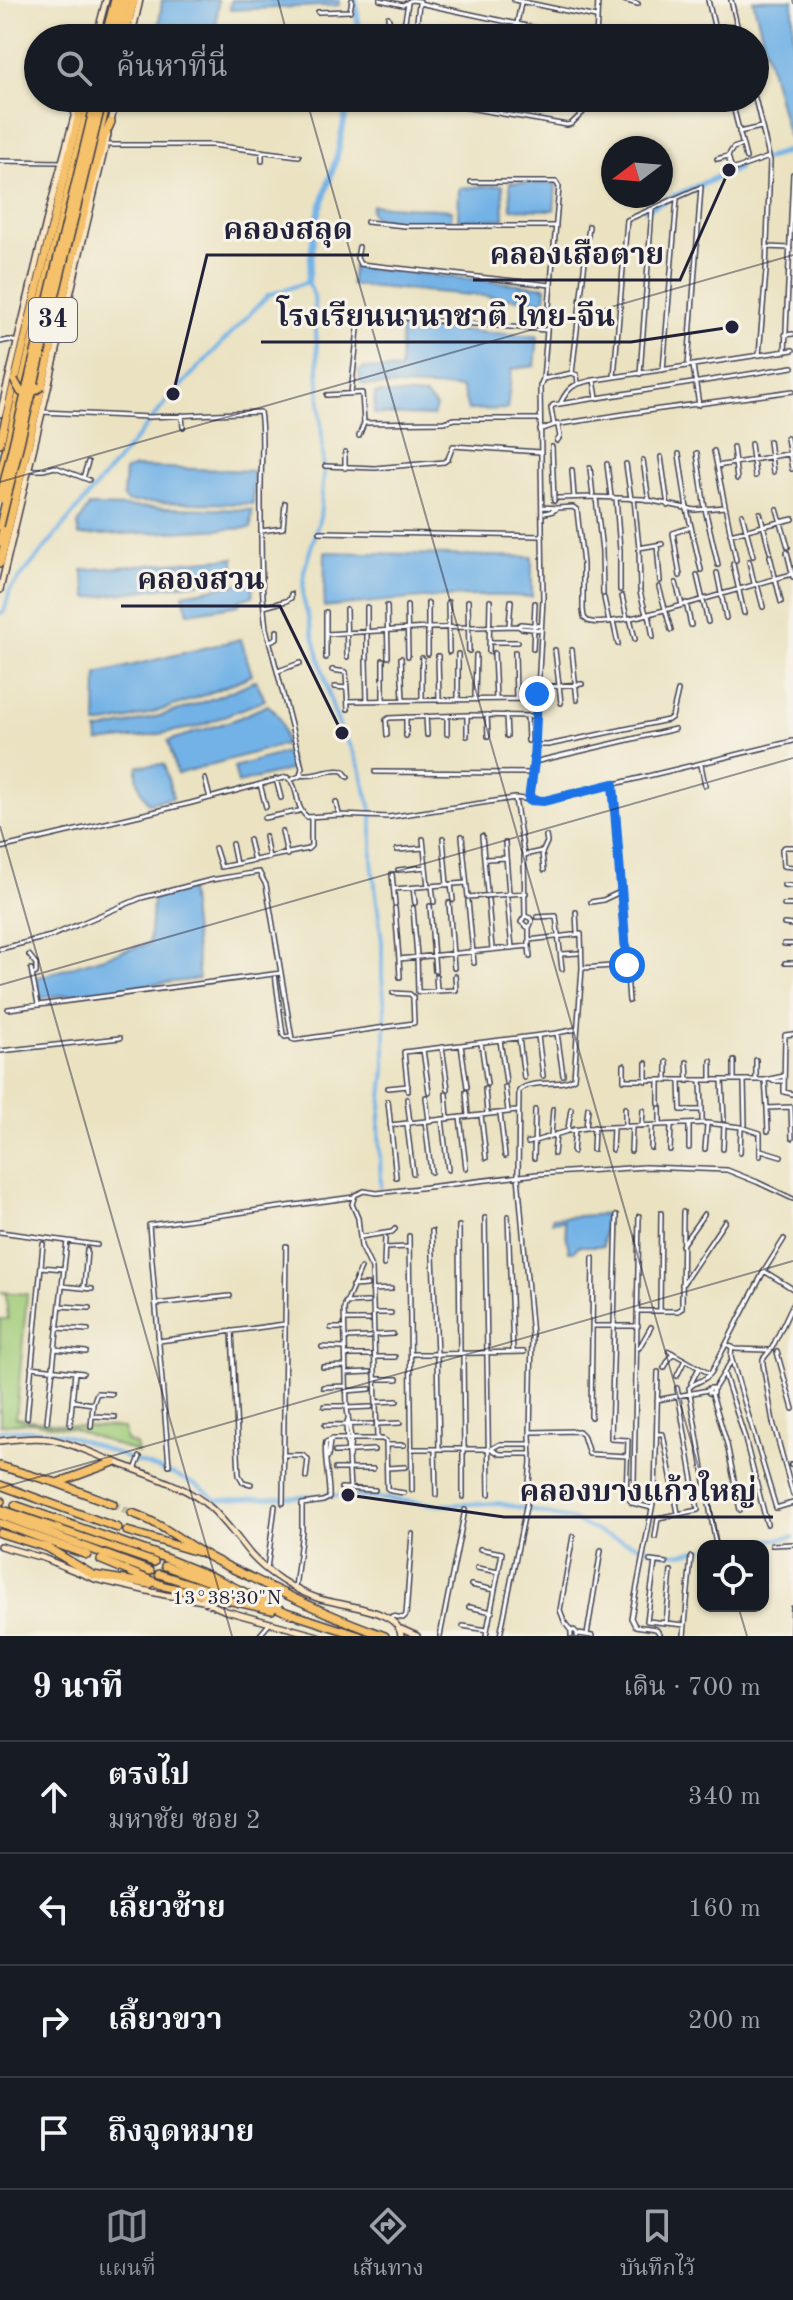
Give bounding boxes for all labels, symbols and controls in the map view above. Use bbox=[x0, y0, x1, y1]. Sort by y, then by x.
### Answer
search box bbox=[24, 24, 769, 112]
icon: search bbox=[52, 46, 96, 90]
text: ค้นหาที่นี่ bbox=[116, 53, 228, 83]
north arrow bbox=[601, 136, 673, 208]
callout: คลองสลุด bbox=[207, 201, 369, 255]
text: คลองสลุด bbox=[223, 216, 353, 248]
callout: คลองเสือตาย bbox=[473, 226, 680, 280]
text: คลองเสือตาย bbox=[490, 238, 664, 271]
callout: โรงเรียนนานาชาติ ไทย-จีน bbox=[261, 288, 631, 342]
text: โรงเรียนนานาชาติ ไทย-จีน bbox=[276, 295, 615, 333]
road number: 34 bbox=[29, 298, 77, 342]
callout: คลองสวน bbox=[121, 552, 280, 606]
text: คลองสวน bbox=[137, 566, 265, 596]
route end bbox=[519, 676, 555, 712]
route start bbox=[609, 947, 645, 983]
callout: คลองบางแก้วใหญ่ bbox=[504, 1463, 773, 1517]
text: คลองบางแก้วใหญ่ bbox=[519, 1470, 757, 1508]
map controls bbox=[697, 1540, 769, 1612]
button: locate bbox=[697, 1540, 769, 1612]
text: 13°38'30"N bbox=[172, 1589, 282, 1609]
text: 9 นาที bbox=[32, 1671, 123, 1705]
text: เดิน · 700 m bbox=[623, 1675, 761, 1701]
text: ตรงไป bbox=[108, 1761, 190, 1791]
icon: ahead bbox=[32, 1775, 76, 1819]
text: 340 m bbox=[688, 1784, 761, 1810]
text: มหาชัย ซอย 2 bbox=[108, 1808, 261, 1834]
icon: left bbox=[32, 1887, 76, 1931]
text: เลี้ยวซ้าย bbox=[108, 1894, 226, 1924]
text: 160 m bbox=[688, 1896, 761, 1922]
icon: right bbox=[32, 1999, 76, 2043]
text: เลี้ยวขวา bbox=[108, 2006, 222, 2036]
text: 200 m bbox=[688, 2008, 761, 2034]
icon: arrive bbox=[32, 2111, 76, 2155]
text: ถึงจุดหมาย bbox=[108, 2118, 254, 2148]
tab: แผนที่ bbox=[98, 2204, 156, 2287]
tab: เส้นทาง bbox=[352, 2204, 424, 2287]
tab: บันทึกไว้ bbox=[620, 2204, 695, 2287]

